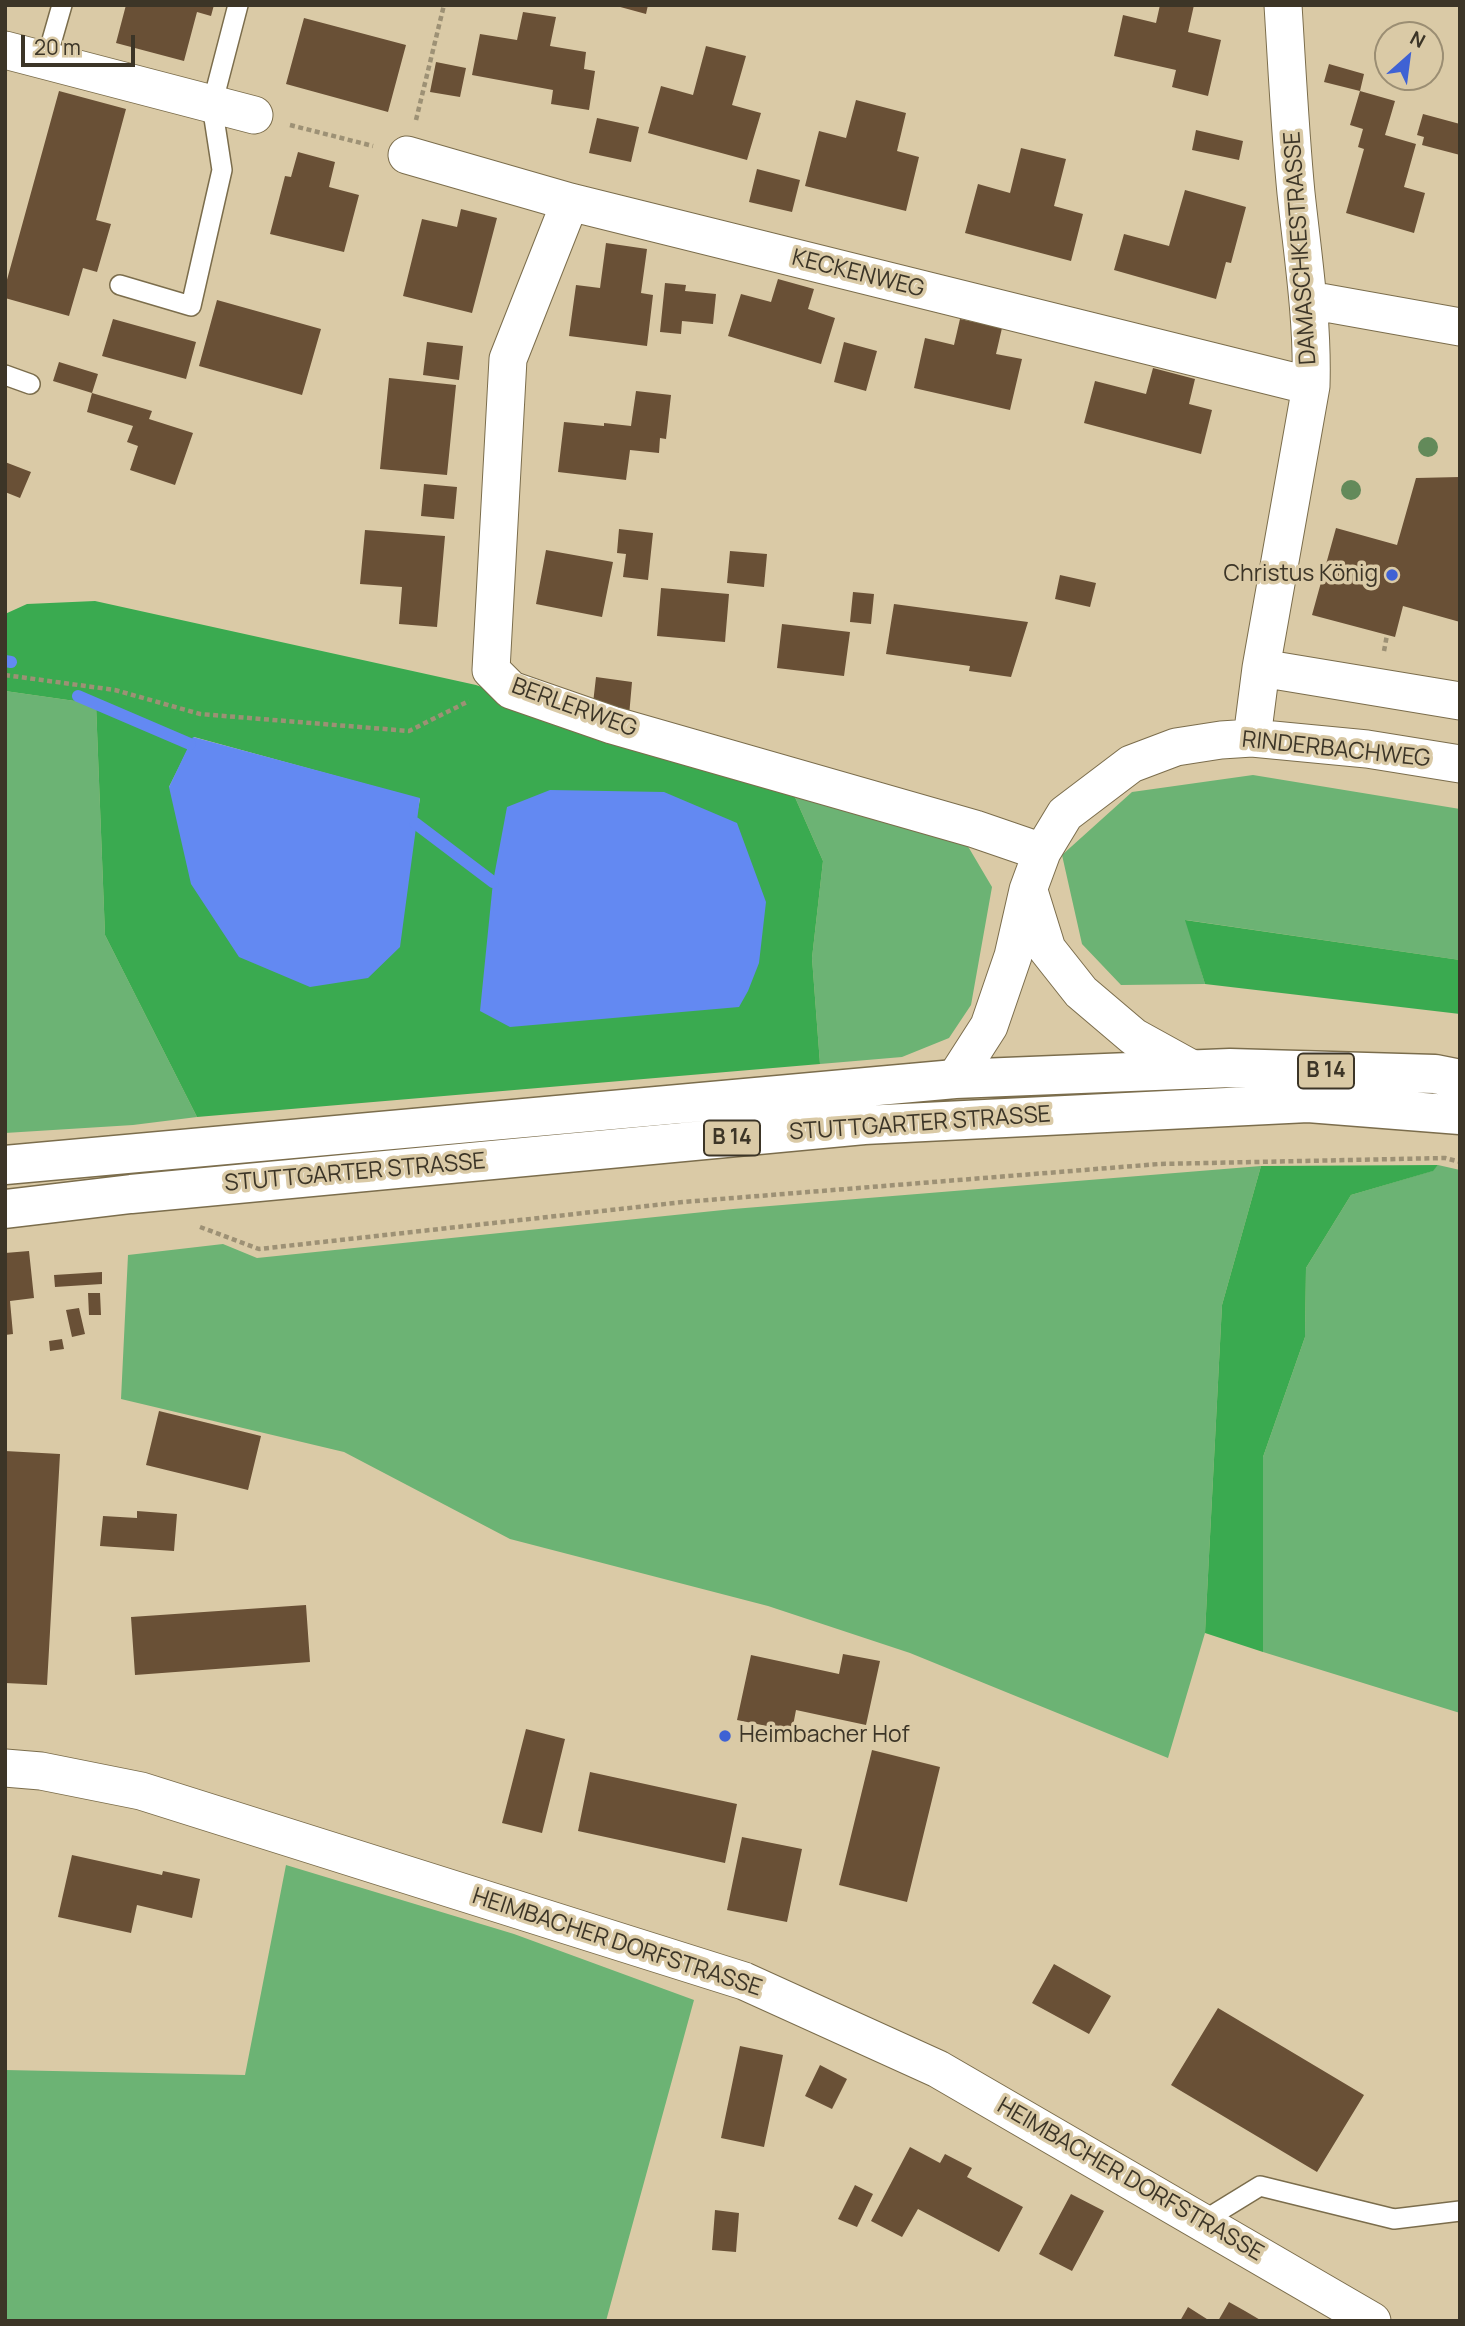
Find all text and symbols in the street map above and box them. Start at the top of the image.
scale bar [24,21,138,65]
north arrow [1374,21,1444,91]
text: N [1406,25,1430,54]
text: 20 m [34,33,81,61]
street label: DAMASCHKESTRASSE [1279,130,1323,366]
street label: KECKENWEG [789,244,927,304]
place label: Christus König [1224,561,1378,589]
marker: Christus König [1384,567,1400,583]
street label: BERLERWEG [508,673,640,743]
street label: RINDERBACHWEG [1240,726,1432,774]
road number: B 14 [1298,1054,1354,1088]
street label: STUTTGARTER STRASSE [788,1101,1052,1147]
road number: B 14 [704,1120,760,1156]
street label: STUTTGARTER STRASSE [223,1148,487,1198]
place label: Heimbacher Hof [739,1722,910,1750]
marker: Heimbacher Hof [717,1728,733,1744]
street label: HEIMBACHER DORFSTRASSE [469,1883,765,2003]
street label: HEIMBACHER DORFSTRASSE [992,2092,1268,2268]

